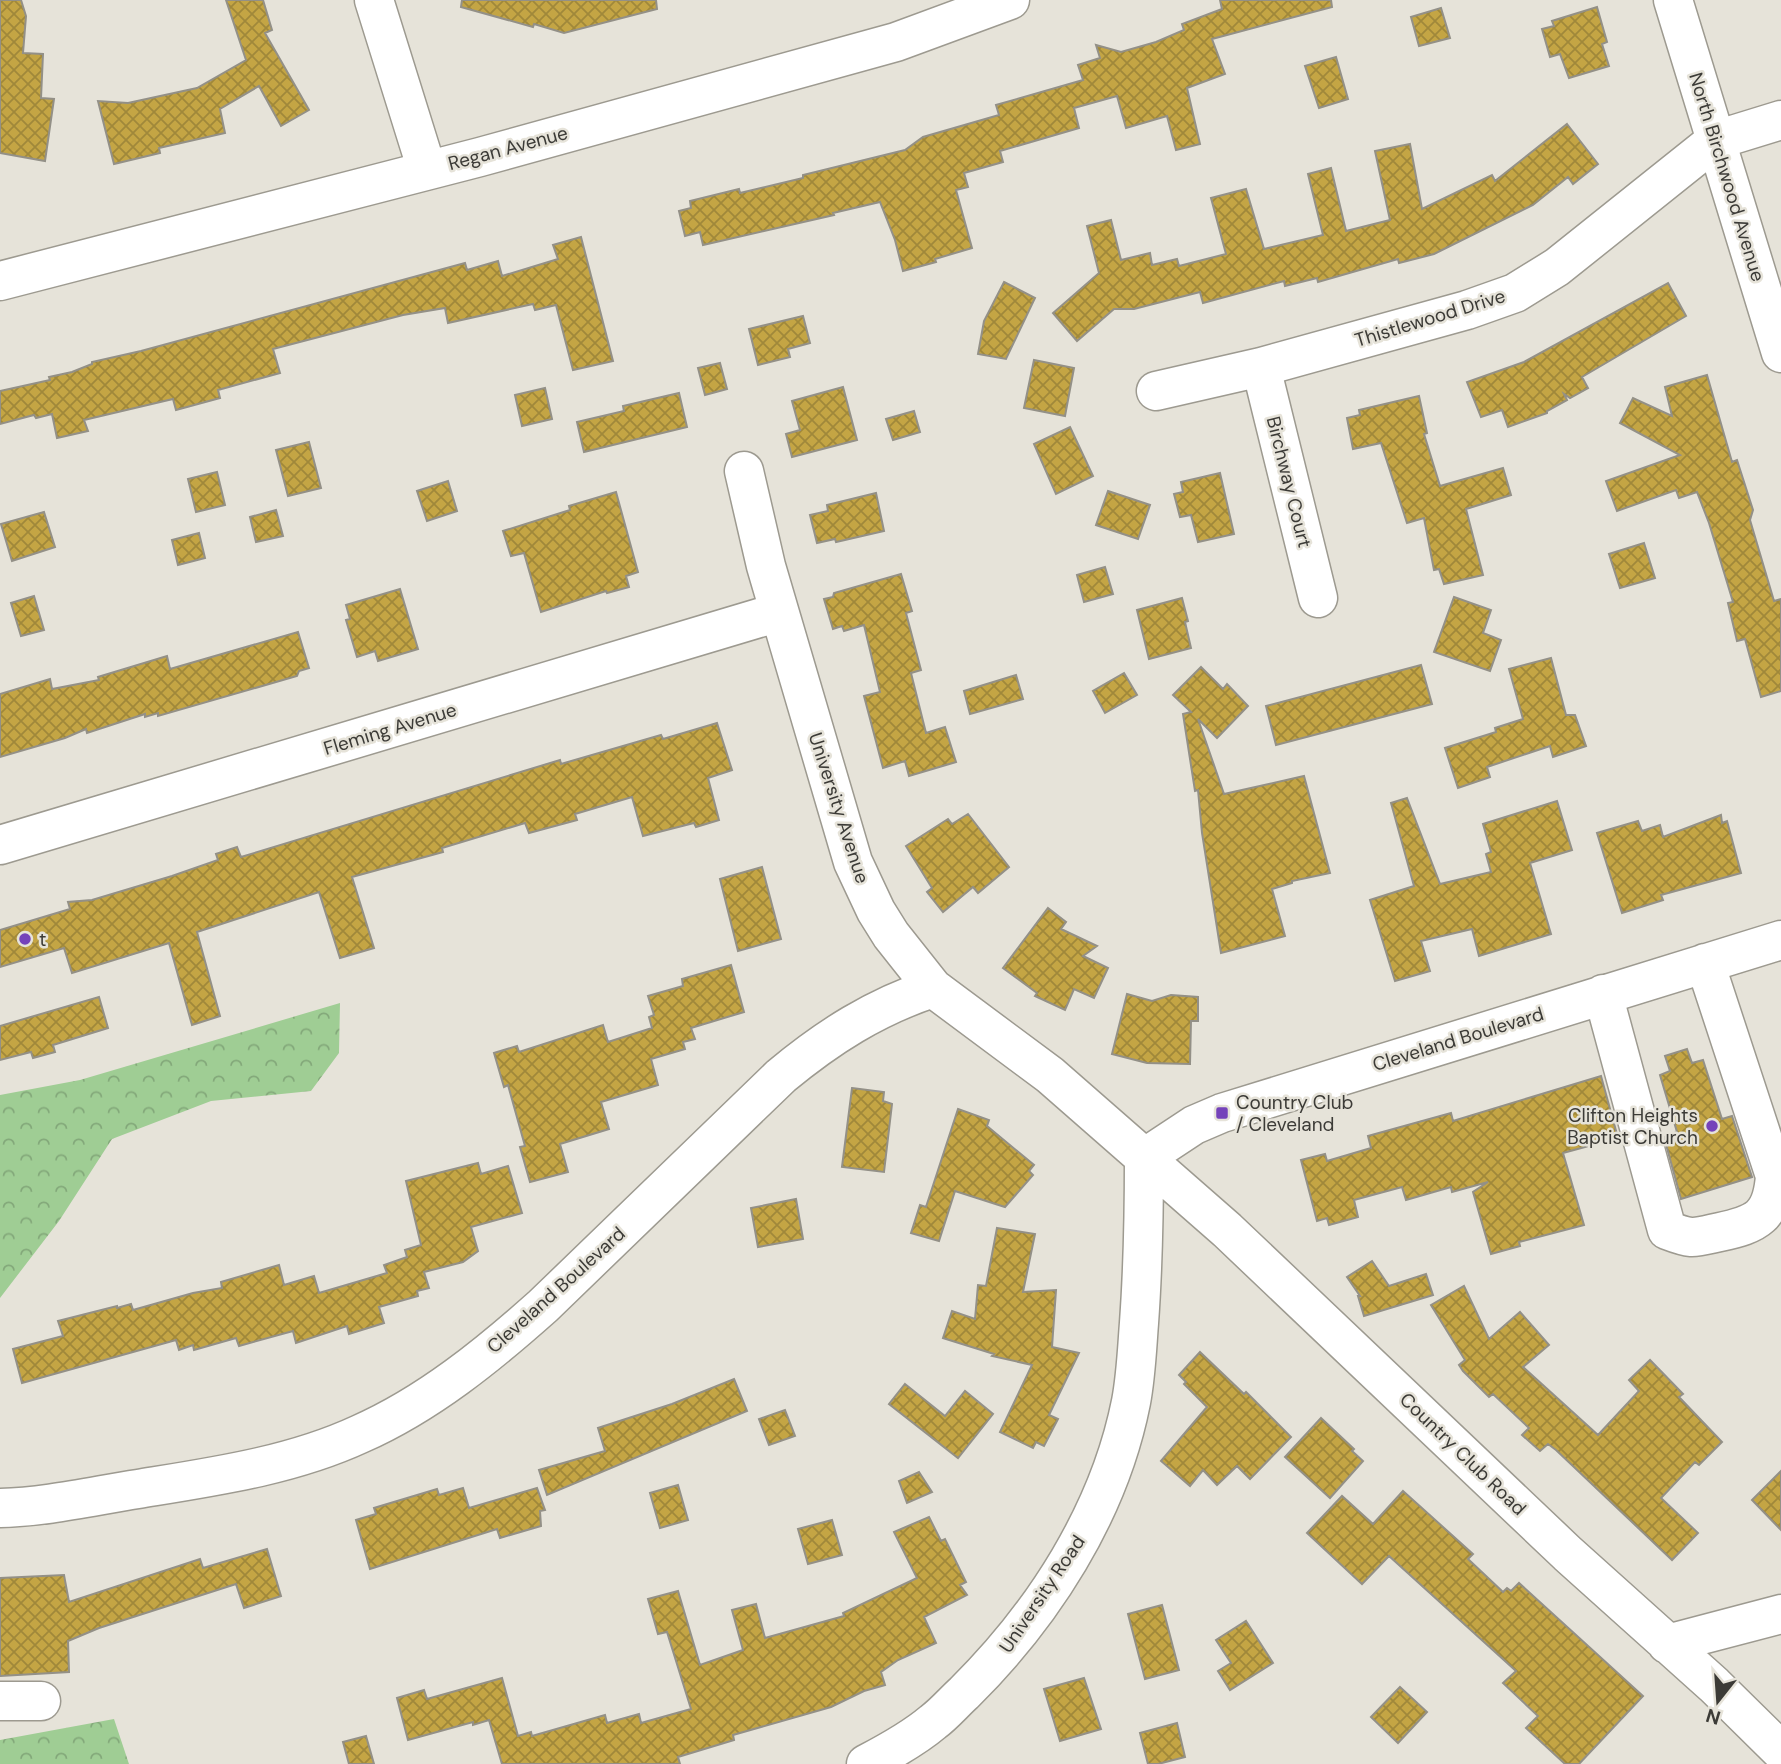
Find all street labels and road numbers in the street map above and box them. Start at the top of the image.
street label: North Birchwood Avenue [1683,69,1771,285]
street label: Regan Avenue [445,120,571,176]
street label: Thistlewood Drive [1352,283,1508,353]
street label: Birchway Court [1261,414,1317,550]
street label: Fleming Avenue [320,697,460,761]
street label: University Avenue [803,729,875,887]
street label: Cleveland Boulevard [1369,1001,1547,1077]
street label: Cleveland Boulevard [482,1221,630,1359]
street label: Country Club Road [1394,1387,1532,1521]
street label: University Road [993,1530,1091,1658]

